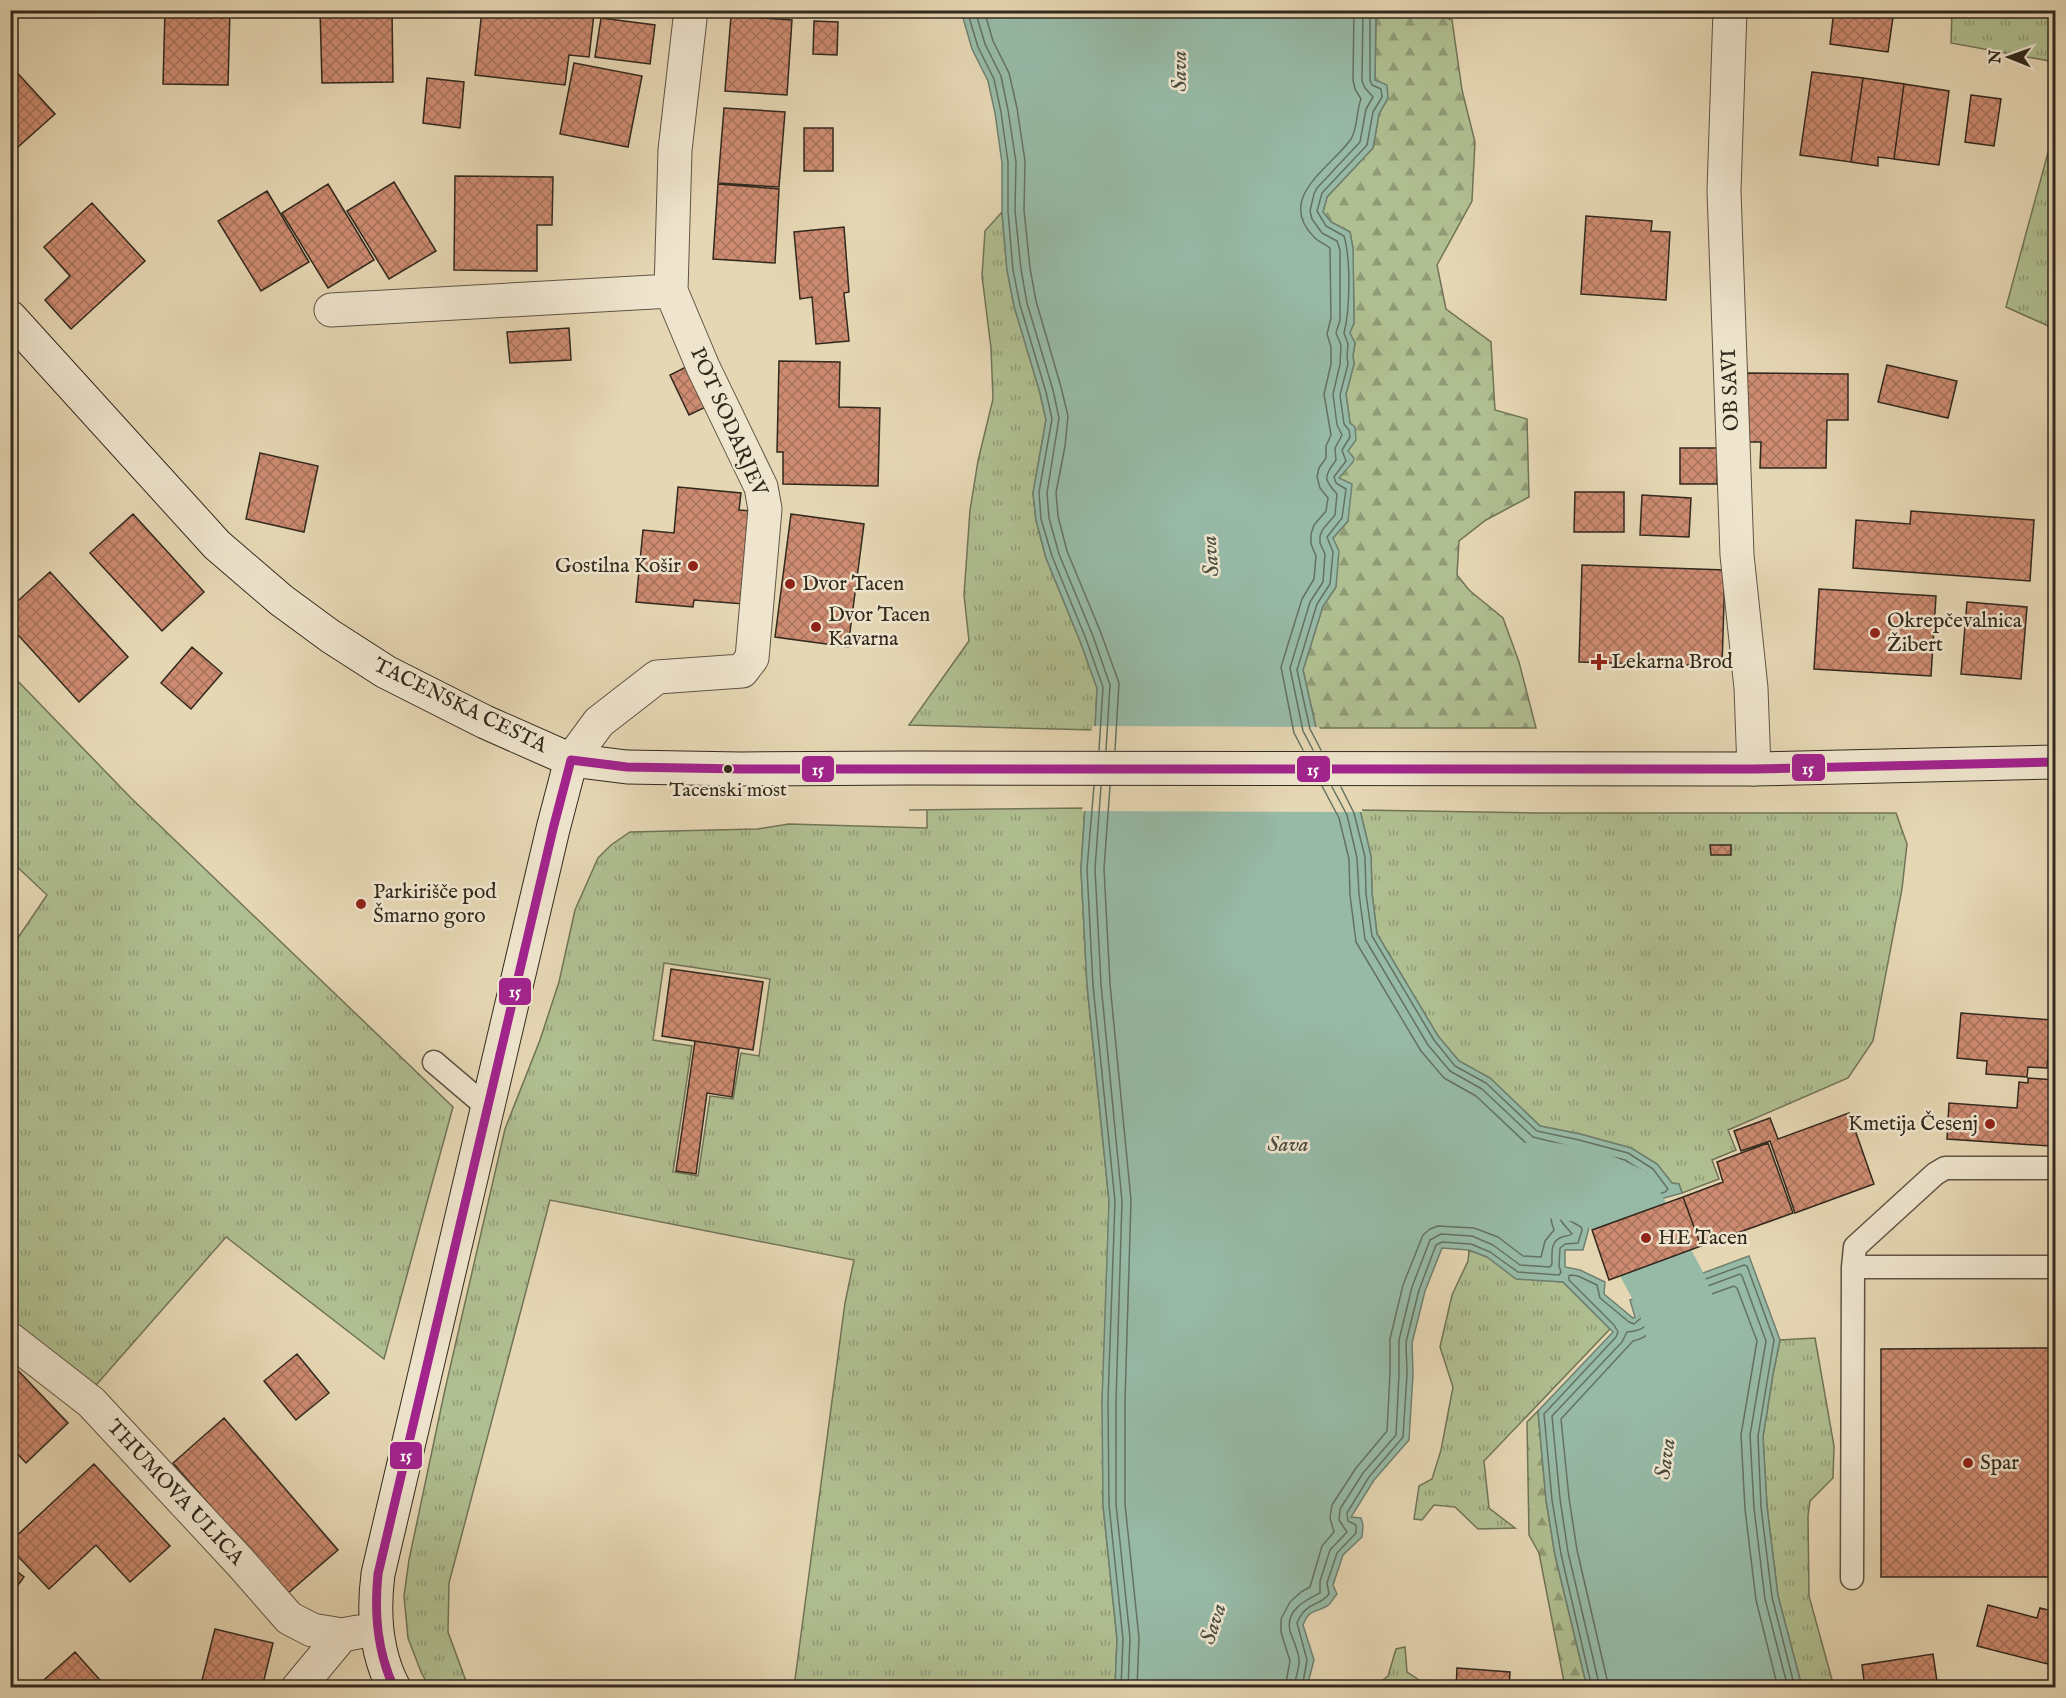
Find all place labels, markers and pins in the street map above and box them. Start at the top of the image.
place label: Gostilna Košir [555,553,681,580]
marker: Gostilna Košir [686,559,700,573]
place label: Dvor Tacen [802,571,904,598]
marker: Dvor Tacen [783,577,797,591]
place label: Dvor Tacen Kavarna [828,602,930,653]
place label: Okrepčevalnica Žibert [1887,608,2023,659]
marker: Dvor Tacen Kavarna [809,620,823,634]
marker: Okrepčevalnica Žibert [1868,626,1882,640]
place label: Lekarna Brod [1611,649,1734,676]
marker: Lekarna Brod [1592,655,1606,669]
marker: Tacenski most [722,763,734,775]
place label: Tacenski most [669,778,787,803]
place label: Parkirišče pod Šmarno goro [373,879,497,930]
marker: Parkirišče pod Šmarno goro [354,897,368,911]
place label: Kmetija Česenj [1848,1110,1978,1138]
marker: Kmetija Česenj [1983,1117,1997,1131]
place label: HE Tacen [1658,1225,1748,1252]
marker: HE Tacen [1639,1231,1653,1245]
place label: Spar [1980,1450,2019,1477]
marker: Spar [1961,1456,1975,1470]

